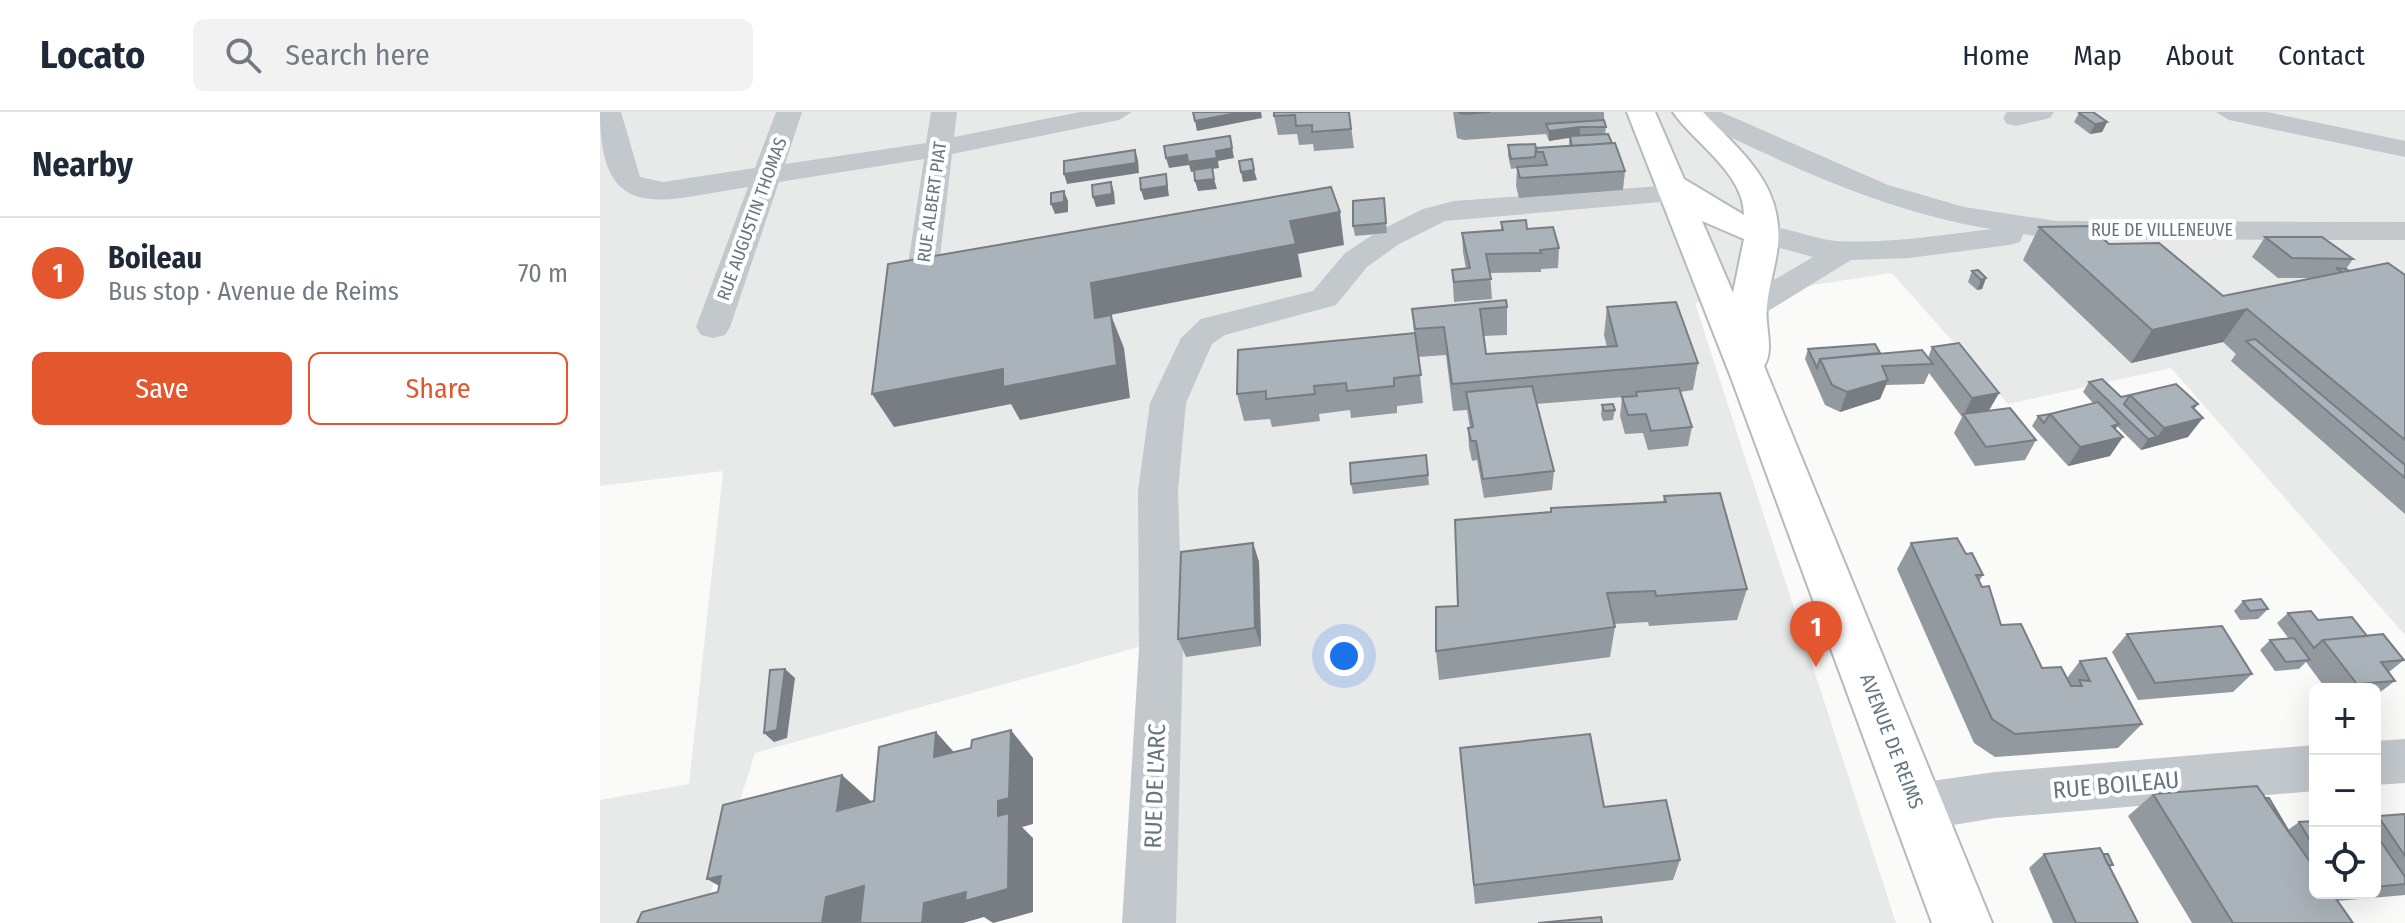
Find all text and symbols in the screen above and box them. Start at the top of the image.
search box [193,19,753,91]
text: Locato [40,32,145,78]
icon: search [221,33,265,77]
text: Search here [285,37,430,73]
text: Home [1962,39,2029,72]
text: Map [2073,39,2122,72]
text: About [2166,39,2234,72]
text: Contact [2278,39,2365,72]
street label: RUE AUGUSTIN THOMAS [712,134,792,304]
street label: RUE ALBERT PIAT [913,140,951,264]
text: Nearby [32,144,133,185]
street label: RUE DE VILLENEUVE [2091,219,2233,241]
text: Boileau [108,240,202,276]
text: 1 [53,258,64,289]
text: 70 m [518,258,568,289]
text: Bus stop · Avenue de Reims [108,276,399,307]
button: Save [32,352,292,425]
button: Share [308,352,568,425]
pin: 1 [1790,601,1842,667]
your location [1324,636,1364,676]
street label: AVENUE DE REIMS [1855,670,1929,812]
map controls [2309,683,2381,899]
button: + [2309,683,2381,755]
street label: RUE DE L'ARC [1139,723,1171,849]
button: − [2309,755,2381,827]
street label: RUE BOILEAU [2052,766,2180,804]
button: locate [2309,827,2381,899]

